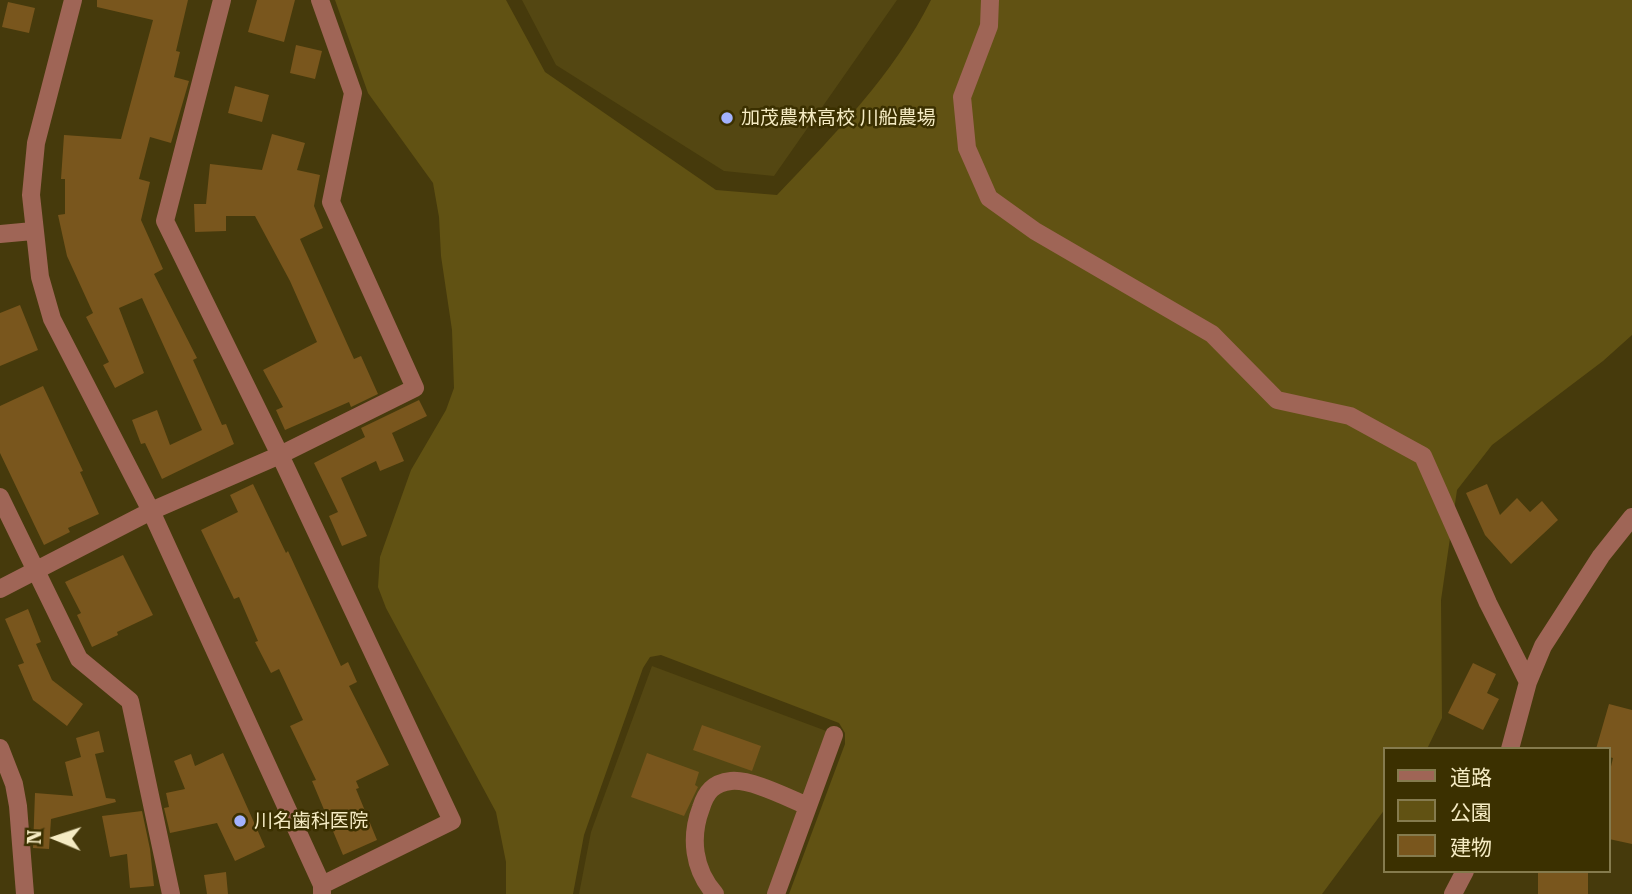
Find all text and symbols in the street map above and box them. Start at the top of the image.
place label: 加茂農林高校 川船農場 [741,107,936,129]
marker: 加茂農林高校 川船農場 [719,110,735,126]
legend [1384,747,1611,873]
text: 道路 [1450,766,1492,790]
text: 公園 [1450,801,1492,825]
north arrow [21,803,91,873]
place label: 川名歯科医院 [254,810,368,832]
marker: 川名歯科医院 [232,813,248,829]
text: N [23,830,46,845]
text: 建物 [1450,836,1492,860]

